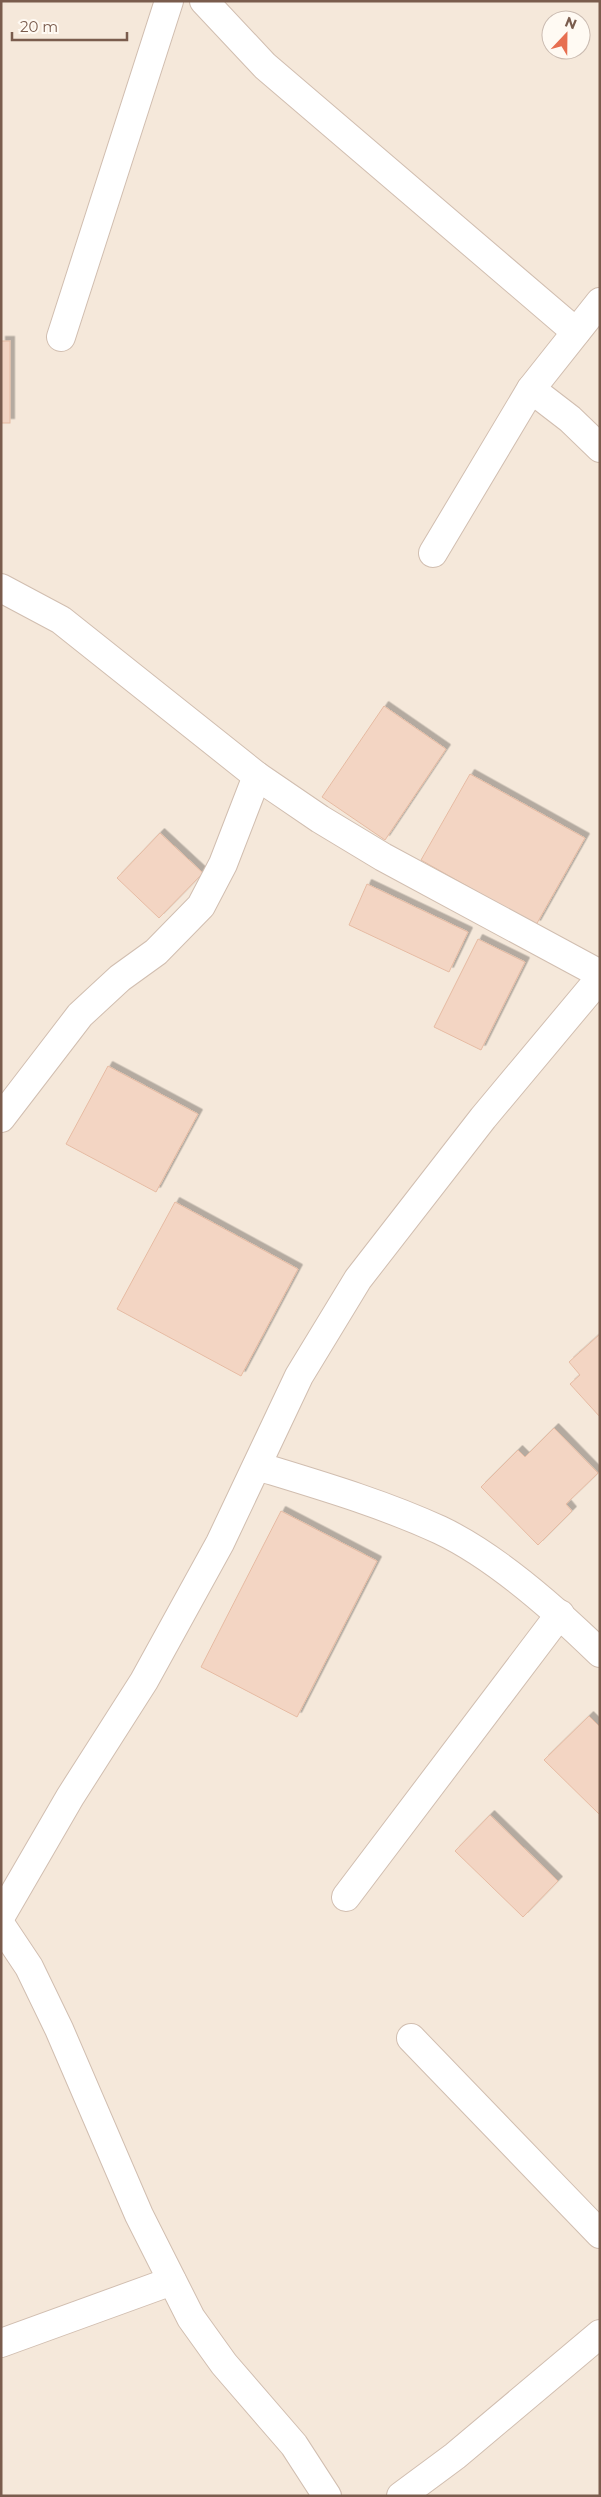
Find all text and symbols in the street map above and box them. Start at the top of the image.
scale bar [12,10,128,42]
north arrow [541,10,591,60]
text: N [562,12,579,33]
text: 20 m [20,17,58,36]

